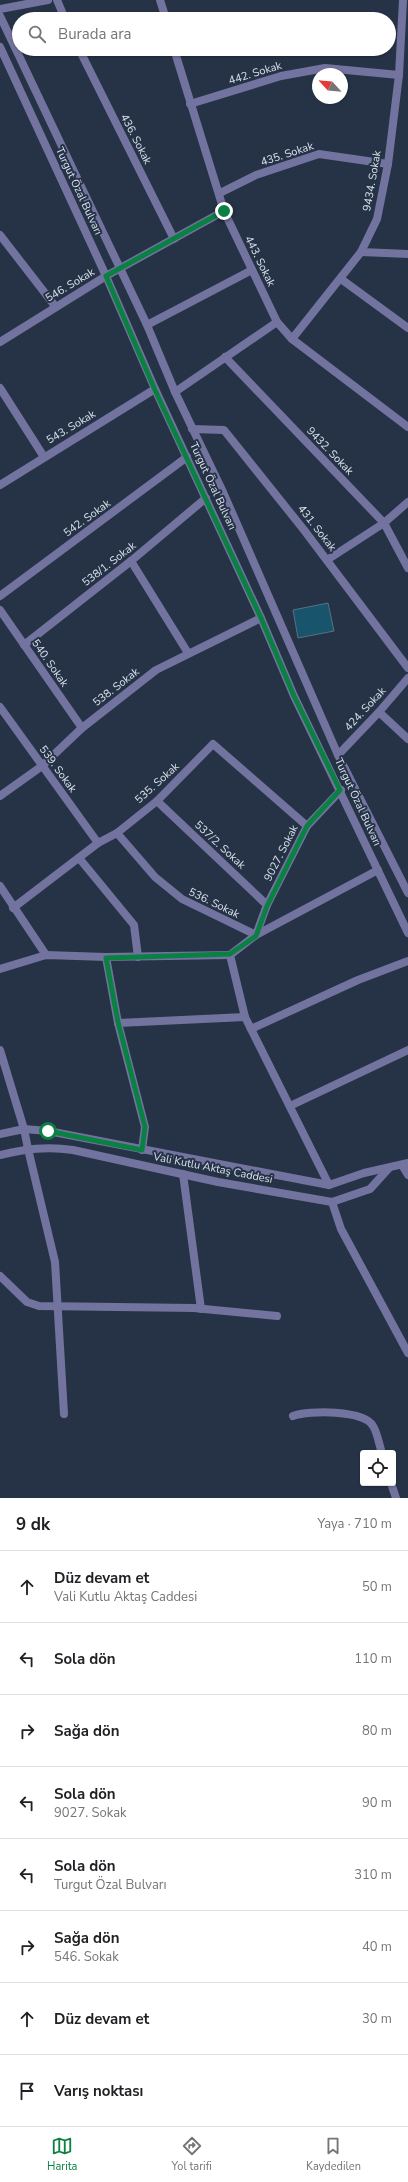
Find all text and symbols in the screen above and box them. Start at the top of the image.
search box [12,12,396,56]
icon: search [26,23,48,45]
text: Burada ara [58,24,132,44]
street label: 442. Sokak [227,58,284,88]
north arrow [312,68,348,104]
street label: 436. Sokak [117,111,155,167]
street label: 435. Sokak [259,138,316,170]
street label: Turgut Özal Bulvarı [52,145,106,237]
street label: 9434. Sokak [359,149,385,213]
route end [215,202,233,220]
street label: 443. Sokak [241,233,279,289]
street label: 546. Sokak [43,264,98,306]
street label: 543. Sokak [44,406,99,448]
street label: 9432. Sokak [303,424,357,479]
street label: Turgut Özal Bulvarı [186,440,240,532]
street label: 542. Sokak [60,496,114,540]
street label: 431. Sokak [294,502,340,555]
street label: 538/1. Sokak [79,538,139,590]
street label: 540. Sokak [28,636,72,690]
street label: 538. Sokak [90,664,143,710]
street label: 424. Sokak [341,683,390,734]
street label: 539. Sokak [36,742,80,796]
street label: Turgut Özal Bulvarı [331,756,385,848]
street label: 535. Sokak [132,759,183,807]
street label: 537/2. Sokak [191,818,249,873]
street label: 9027. Sokak [260,822,302,884]
street label: 536. Sokak [186,884,242,922]
route start [39,1122,57,1140]
street label: Vali Kutlu Aktaş Caddesi [151,1149,274,1187]
map controls [360,1450,396,1486]
button: locate [360,1450,396,1486]
text: 9 dk [16,1513,50,1536]
text: Yaya · 710 m [317,1515,392,1533]
text: Düz devam et [54,1568,149,1588]
icon: ahead [16,1576,38,1598]
text: 50 m [362,1578,392,1596]
text: Vali Kutlu Aktaş Caddesi [54,1588,197,1606]
icon: left [16,1648,38,1670]
text: Sola dön [54,1649,116,1669]
text: 110 m [354,1650,392,1668]
icon: right [16,1720,38,1742]
text: Sağa dön [54,1721,119,1741]
text: 80 m [362,1722,392,1740]
text: Sola dön [54,1784,116,1804]
icon: left [16,1792,38,1814]
text: 90 m [362,1794,392,1812]
text: 9027. Sokak [54,1804,127,1822]
text: Sola dön [54,1856,116,1876]
icon: left [16,1864,38,1886]
text: 310 m [354,1866,392,1884]
text: Turgut Özal Bulvarı [54,1876,166,1894]
text: Sağa dön [54,1928,119,1948]
icon: right [16,1936,38,1958]
text: 40 m [362,1938,392,1956]
text: 546. Sokak [54,1948,119,1966]
icon: ahead [16,2008,38,2030]
text: Düz devam et [54,2009,149,2029]
text: 30 m [362,2010,392,2028]
icon: arrive [16,2080,38,2102]
text: Varış noktası [54,2081,143,2101]
tab: Harita [47,2135,77,2174]
tab: Yol tarifi [172,2135,212,2174]
tab: Kaydedilen [306,2135,361,2174]

